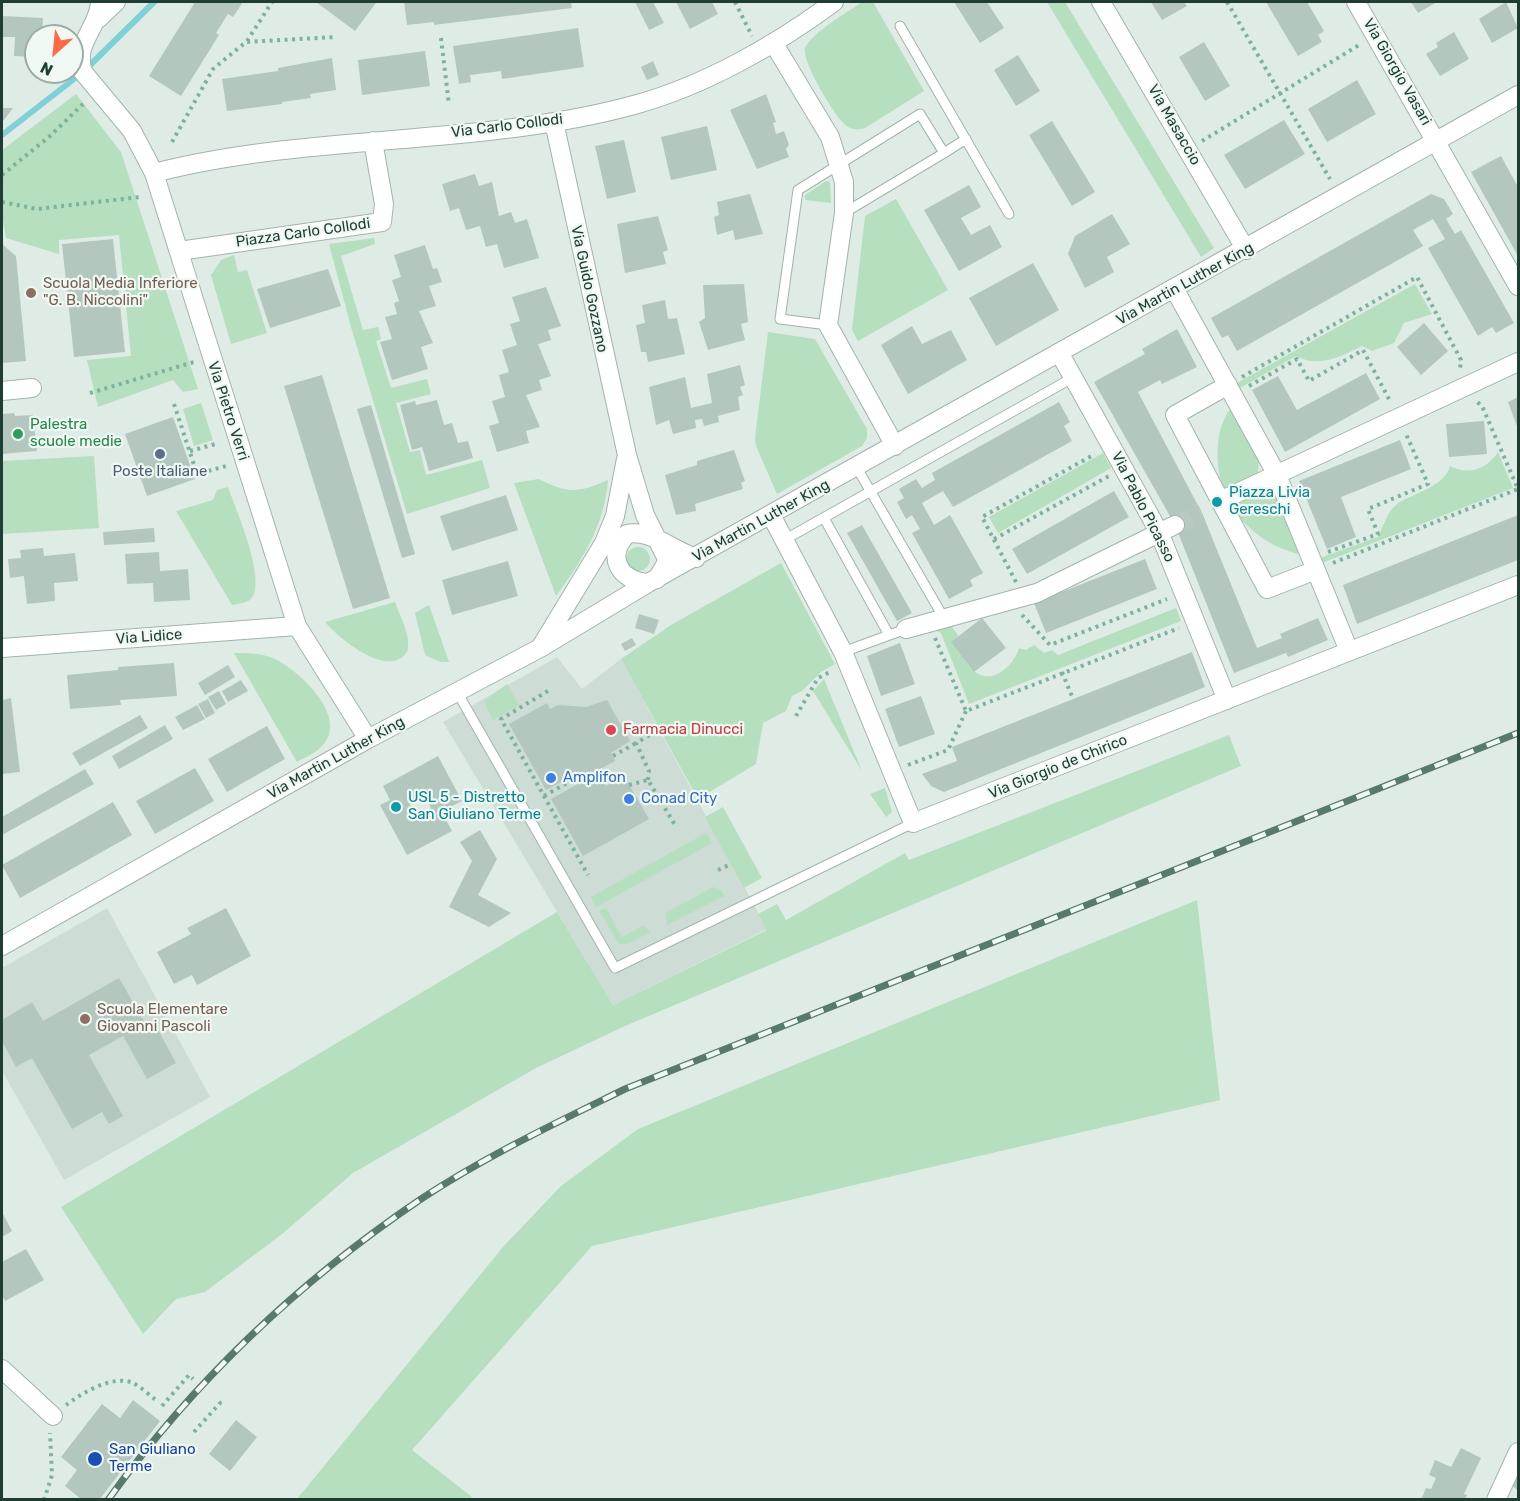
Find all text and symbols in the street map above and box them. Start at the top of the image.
street label: Via Giorgio Vasari [1359,15,1435,129]
north arrow [24,24,84,84]
text: N [37,58,56,80]
street label: Via Masaccio [1144,81,1204,169]
street label: Via Carlo Collodi [450,110,564,142]
street label: Piazza Carlo Collodi [235,215,371,251]
street label: Via Guido Gozzano [567,224,611,354]
street label: Via Martin Luther King [1113,239,1257,329]
place label: Scuola Media Inferiore "G. B. Niccolini" [43,275,198,310]
marker: Scuola Media Inferiore "G. B. Niccolini" [24,286,38,300]
street label: Via Pietro Verri [204,359,252,463]
place label: Palestra scuole medie [30,416,122,451]
marker: Palestra scuole medie [11,427,25,441]
marker: Poste Italiane [153,447,167,461]
street label: Via Pablo Picasso [1107,449,1179,565]
place label: Poste Italiane [112,463,208,481]
street label: Via Martin Luther King [689,476,833,566]
place label: Piazza Livia Gereschi [1229,484,1310,519]
marker: Piazza Livia Gereschi [1210,495,1224,509]
street label: Via Lidice [115,626,183,648]
street label: Via Martin Luther King [264,713,408,803]
place label: Farmacia Dinucci [623,721,743,739]
marker: Farmacia Dinucci [604,723,618,737]
street label: Via Giorgio de Chirico [986,731,1130,803]
place label: Amplifon [563,769,626,787]
marker: Amplifon [544,771,558,785]
place label: USL 5 - Distretto San Giuliano Terme [408,789,541,824]
place label: Conad City [641,790,717,808]
marker: Conad City [622,792,636,806]
marker: USL 5 - Distretto San Giuliano Terme [389,800,403,814]
place label: Scuola Elementare Giovanni Pascoli [97,1001,228,1036]
marker: Scuola Elementare Giovanni Pascoli [78,1012,92,1026]
place label: San Giuliano Terme [109,1441,196,1476]
marker: San Giuliano Terme [86,1450,104,1468]

